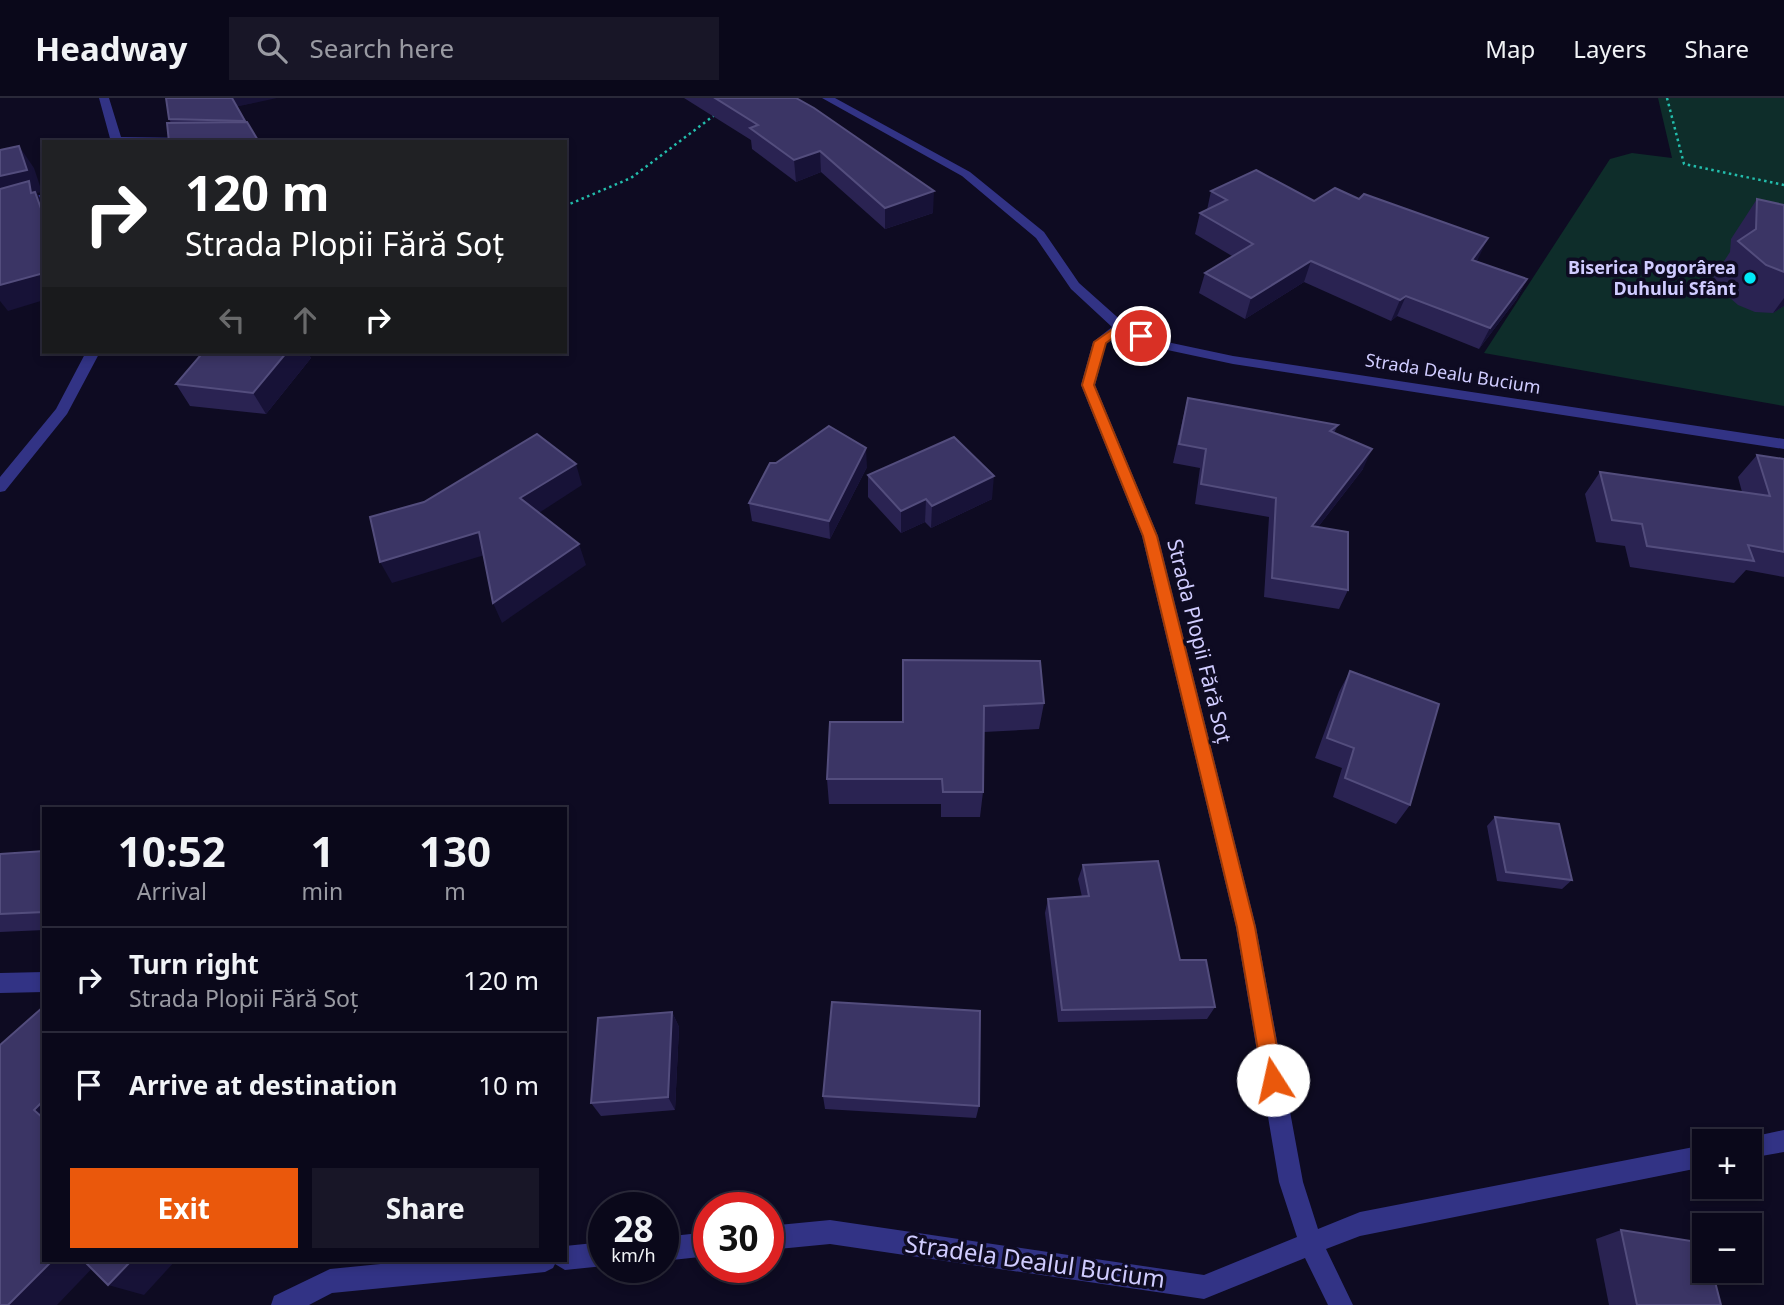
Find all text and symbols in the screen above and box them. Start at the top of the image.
search box [229,17,719,80]
text: Headway [35,26,187,71]
icon: search [253,29,291,67]
text: Search here [309,30,454,66]
text: Map [1485,32,1535,65]
text: Layers [1573,32,1647,65]
text: Share [1685,32,1749,65]
text: 120 m [185,159,330,225]
icon: right [70,168,161,259]
text: Strada Plopii Fără Soț [185,222,504,265]
place label: Biserica Pogorârea Duhului Sfânt [1568,255,1736,300]
marker: Biserica Pogorârea Duhului Sfânt [1742,270,1758,286]
icon: left [213,301,251,339]
icon: ahead [286,301,324,339]
icon: right [359,301,397,339]
pin [1111,306,1171,366]
icon: arrive [1122,317,1160,355]
street label: Strada Dealu Bucium [1364,347,1543,399]
street label: Strada Plopii Fără Soț [1161,536,1239,746]
text: 10:52 [118,822,226,879]
text: 1 [310,822,334,879]
text: 130 [419,822,491,879]
text: Arrival [137,875,207,907]
text: min [302,875,343,907]
text: m [444,875,466,907]
text: Turn right [129,946,259,982]
icon: right [70,961,108,999]
text: 120 m [463,962,539,998]
text: Strada Plopii Fără Soț [129,982,358,1014]
position arrow [1236,1043,1310,1117]
icon: arrive [70,1066,108,1104]
text: Arrive at destination [129,1067,398,1103]
text: 10 m [478,1067,539,1103]
map controls [1692,1129,1762,1283]
button: + [1692,1129,1762,1199]
button: Exit [70,1168,298,1248]
button: Share [312,1168,539,1248]
speed limit sign: 30 [693,1192,784,1283]
text: 28 [613,1205,654,1252]
button: − [1692,1213,1762,1283]
street label: Stradela Dealul Bucium [903,1226,1167,1295]
text: km/h [611,1243,656,1267]

